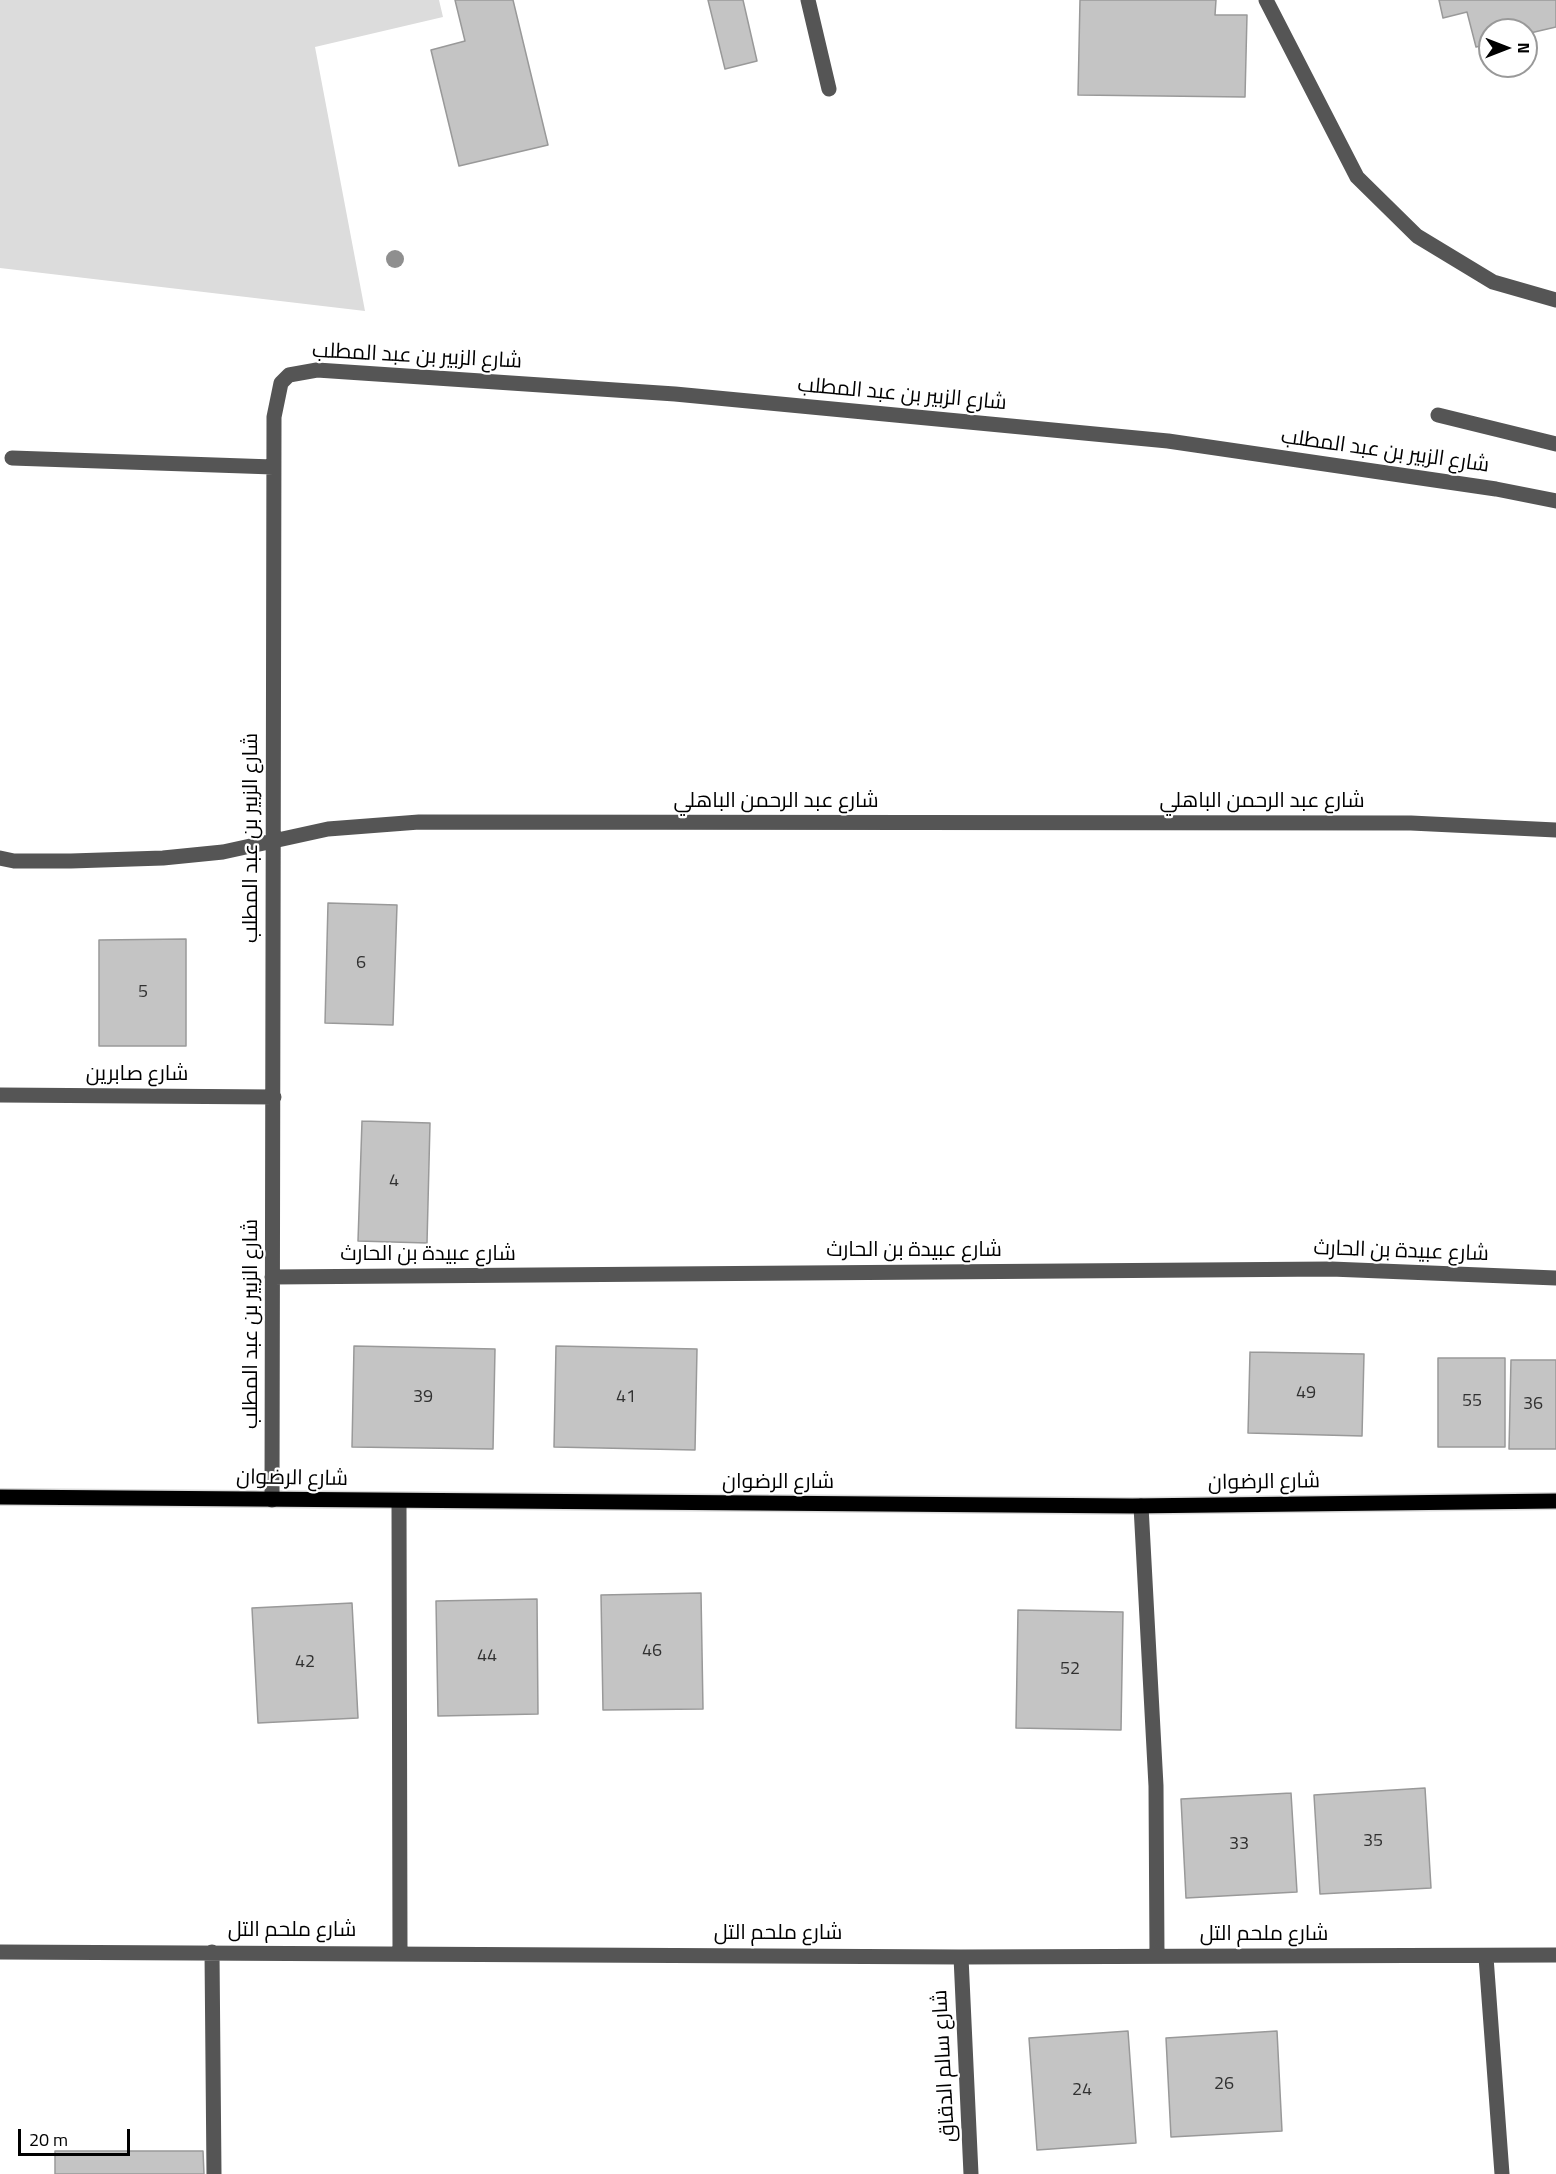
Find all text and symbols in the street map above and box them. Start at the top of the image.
north arrow [1478,18,1538,78]
text: N [1512,42,1536,54]
street label: شارع الزبير بن عبد المطلب [311,339,523,375]
street label: شارع الزبير بن عبد المطلب [796,373,1008,417]
street label: شارع الزبير بن عبد المطلب [1279,425,1491,479]
street label: شارع الزبير بن عبد المطلب [239,733,265,943]
street label: شارع عبد الرحمن الباهلي [673,789,879,815]
street label: شارع عبد الرحمن الباهلي [1159,789,1365,815]
house number: 6 [356,953,366,975]
house number: 5 [138,982,148,1004]
street label: شارع صابرين [86,1062,188,1088]
house number: 4 [389,1171,399,1193]
street label: شارع الزبير بن عبد المطلب [239,1219,265,1429]
street label: شارع عبيدة بن الحارث [1313,1236,1489,1268]
street label: شارع عبيدة بن الحارث [826,1238,1002,1264]
street label: شارع عبيدة بن الحارث [340,1242,516,1268]
house number: 49 [1296,1383,1316,1405]
house number: 39 [413,1387,433,1409]
house number: 41 [616,1387,636,1409]
house number: 55 [1462,1391,1482,1413]
house number: 36 [1523,1394,1543,1416]
street label: شارع الرضوان [236,1465,348,1493]
street label: شارع الرضوان [1208,1469,1320,1497]
street label: شارع الرضوان [722,1470,834,1496]
house number: 46 [642,1641,662,1663]
house number: 44 [477,1646,497,1668]
house number: 42 [295,1652,315,1674]
house number: 52 [1060,1659,1080,1681]
house number: 35 [1363,1831,1383,1853]
house number: 33 [1229,1834,1249,1856]
street label: شارع ملحم التل [228,1918,356,1944]
street label: شارع ملحم التل [714,1921,842,1947]
street label: شارع ملحم التل [1200,1922,1328,1948]
street label: شارع سالم الدقاق [928,1989,962,2143]
house number: 26 [1214,2074,1234,2096]
house number: 24 [1072,2080,1092,2102]
scale bar [21,2117,134,2155]
text: 20 m [29,2126,68,2153]

